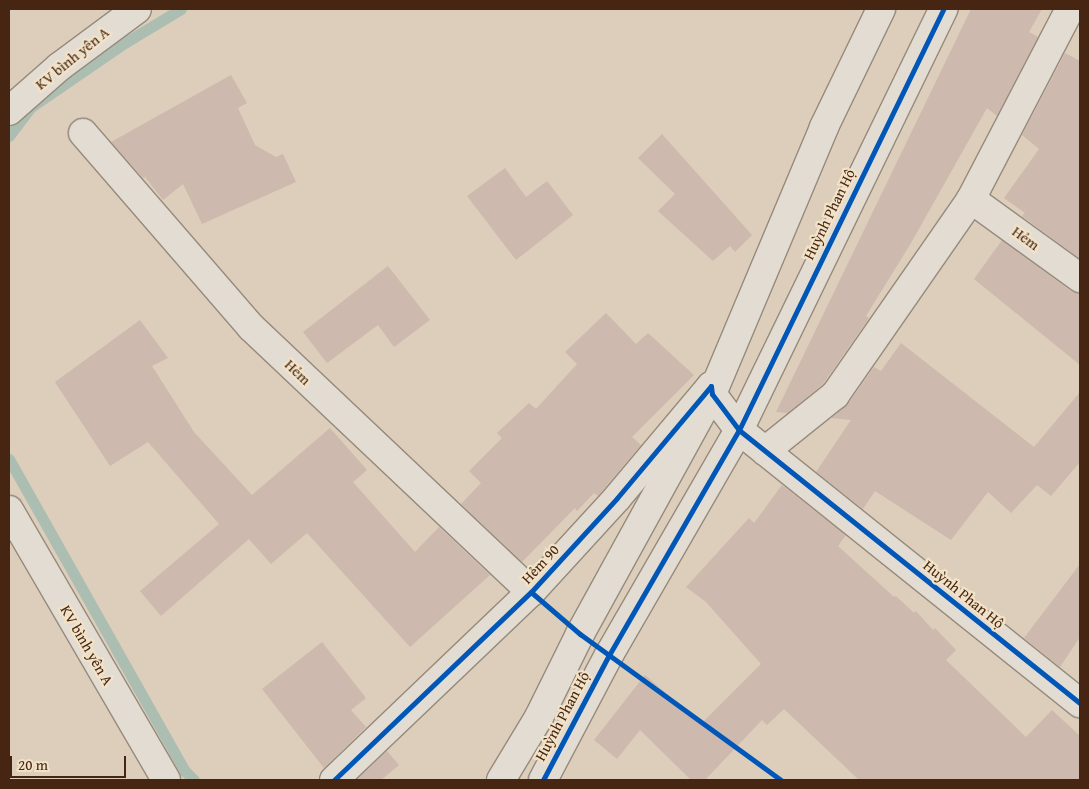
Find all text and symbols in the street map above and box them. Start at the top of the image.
street label: KV bình yên A [32,23,112,93]
street label: Huỳnh Phan Hộ [799,166,859,262]
street label: Hẻm [1009,222,1043,254]
street label: Hẻm [281,355,315,389]
street label: Hẻm 90 [517,541,563,587]
street label: Huỳnh Phan Hộ [920,556,1008,632]
street label: KV bình yên A [57,602,117,688]
street label: Huỳnh Phan Hộ [531,668,593,764]
scale bar [12,746,129,778]
text: 20 m [18,754,48,775]

